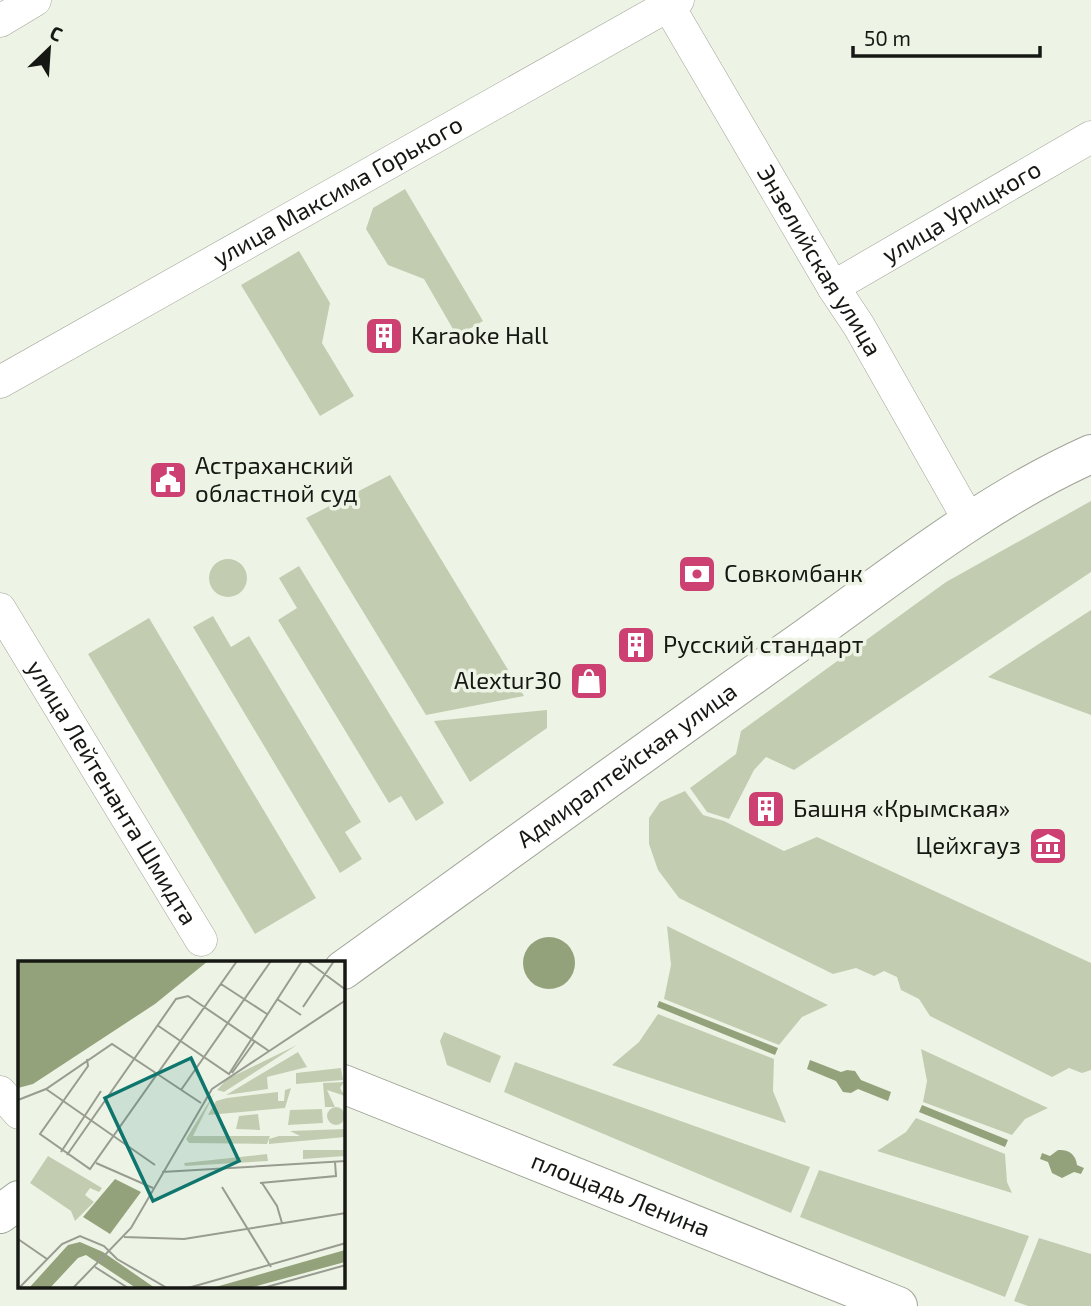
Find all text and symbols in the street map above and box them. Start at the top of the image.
north arrow [14,14,84,84]
scale bar [853,14,1040,58]
text: С [46,20,66,46]
text: 50 m [864,25,911,50]
street label: улица Максима Горького [207,108,467,273]
street label: улица Урицкого [877,153,1046,269]
street label: Энзелийская улица [752,159,889,361]
building icon: Karaoke Hall [363,315,405,357]
place label: Karaoke Hall [411,320,548,349]
place label: Астраханский областной суд [195,450,358,508]
public building icon: Астраханский областной суд [147,459,189,501]
bank icon: Совкомбанк [676,553,718,595]
place label: Совкомбанк [724,558,863,587]
building icon: Русский стандарт [615,624,657,666]
place label: Русский стандарт [663,629,864,659]
street label: улица Лейтенанта Шмидта [21,654,204,930]
shop icon: Alextur30 [568,660,610,702]
place label: Alextur30 [454,665,562,694]
street label: Адмиралтейская улица [510,676,742,853]
building icon: Башня «Крымская» [745,788,787,830]
place label: Башня «Крымская» [793,793,1010,822]
museum icon: Цейхгауз [1027,825,1069,867]
place label: Цейхгауз [916,830,1021,860]
inset map [18,961,345,1288]
street label: площадь Ленина [528,1145,715,1242]

